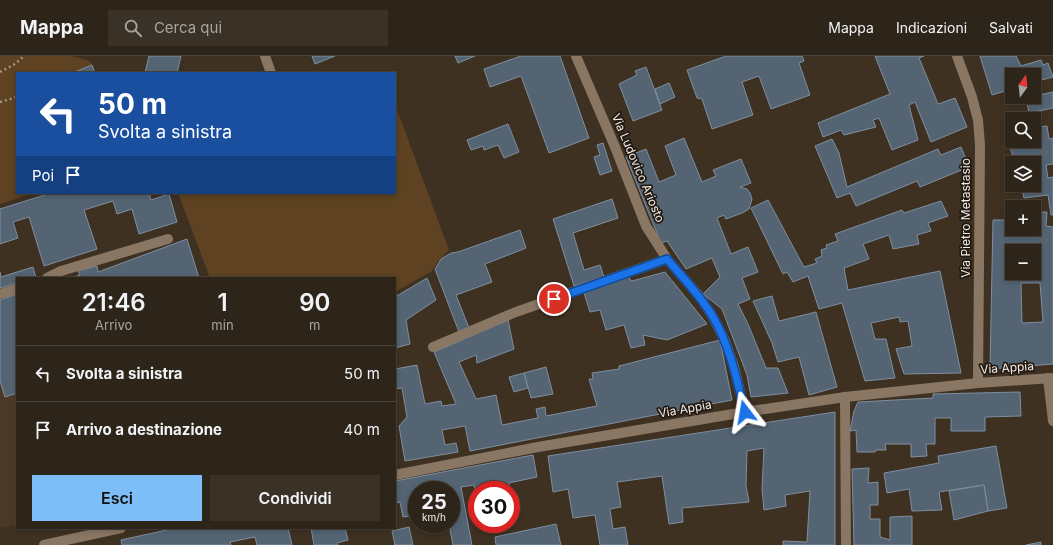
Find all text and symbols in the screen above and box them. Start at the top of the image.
search box [108,10,388,46]
text: Mappa [20,16,84,39]
icon: search [122,17,144,39]
text: Cerca qui [154,18,222,37]
text: Mappa [828,19,874,36]
text: Indicazioni [896,19,967,36]
text: Salvati [989,19,1033,36]
north arrow [1005,68,1041,104]
map controls [1005,68,1041,280]
text: 50 m [98,87,167,121]
icon: left [32,88,84,140]
street label: Via Ludovico Ariosto [609,111,668,225]
button: search [1005,112,1041,148]
text: Svolta a sinistra [98,121,232,142]
button: layers [1005,156,1041,192]
street label: Via Pietro Metastasio [958,158,973,278]
icon: arrive [62,164,84,186]
text: Poi [32,166,54,185]
button: + [1005,200,1041,236]
button: − [1005,244,1041,280]
pin [537,282,571,316]
text: 21:46 [82,288,146,317]
text: 1 [217,288,228,317]
text: 90 [299,288,330,317]
icon: arrive [543,288,565,310]
text: Arrivo [95,317,132,333]
text: min [211,317,234,333]
text: m [309,317,320,333]
street label: Via Appia [980,358,1034,377]
icon: left [32,363,54,385]
text: Svolta a sinistra [66,364,183,383]
text: 50 m [344,364,380,383]
position arrow [724,391,766,433]
street label: Via Appia [657,396,713,421]
icon: arrive [32,419,54,441]
text: Arrivo a destinazione [66,420,222,439]
text: 40 m [343,420,380,439]
button: Esci [32,475,202,521]
button: Condividi [210,475,380,521]
speed limit sign: 30 [468,481,520,533]
text: 25 [421,490,447,514]
text: km/h [422,511,446,523]

